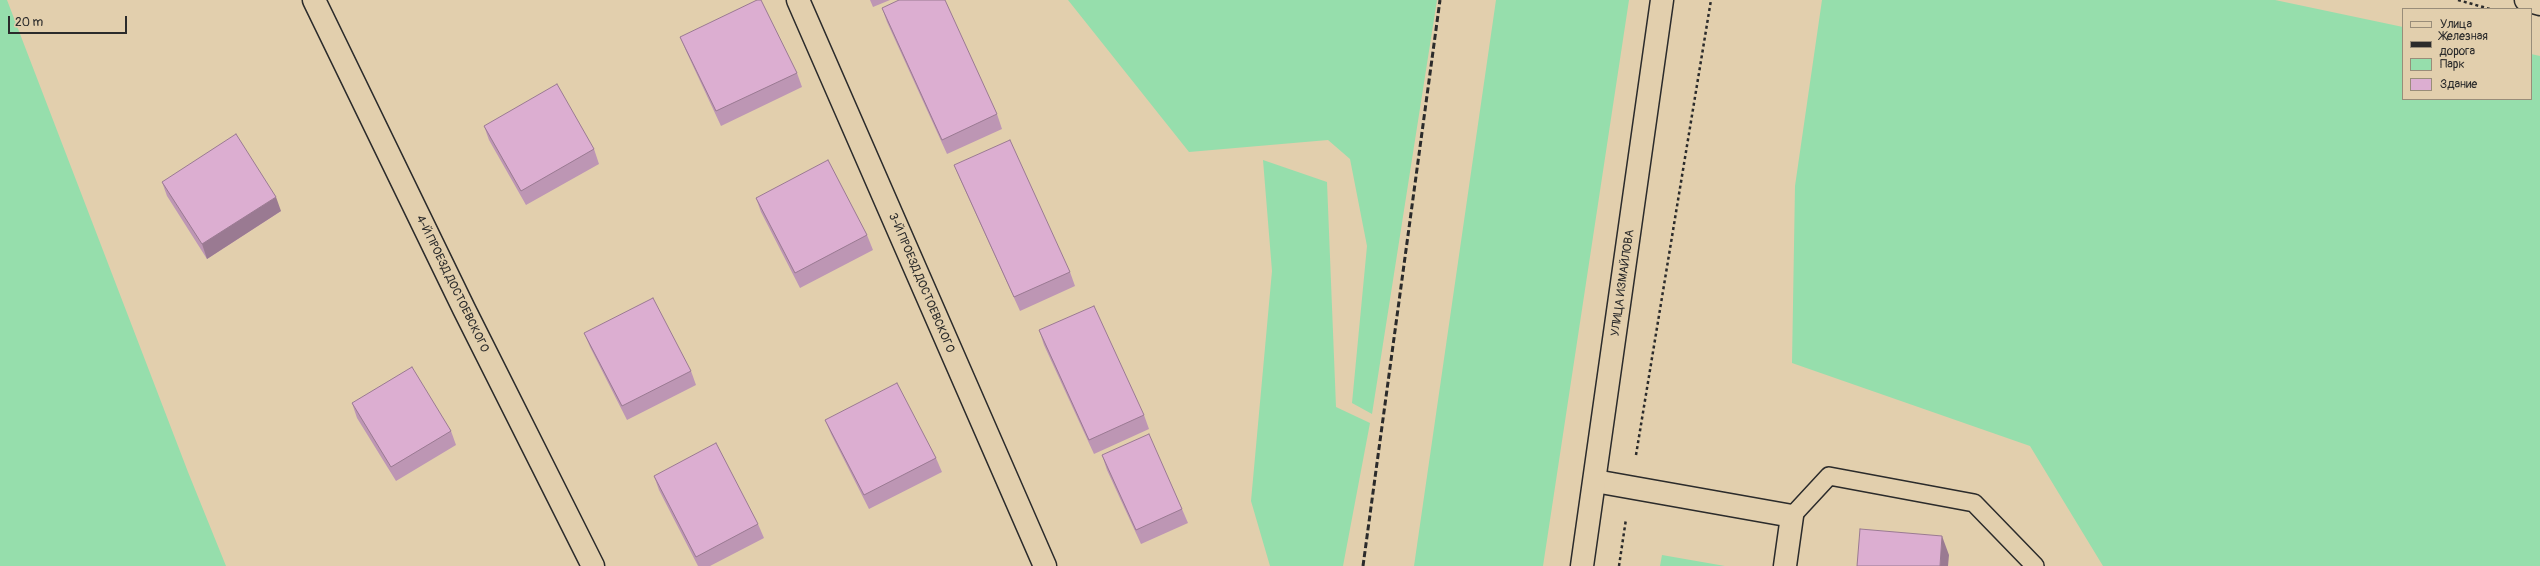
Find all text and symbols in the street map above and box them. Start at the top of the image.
scale bar [10,8,129,34]
legend [2402,8,2532,100]
text: 20 m [15,15,43,30]
text: Улица [2440,17,2472,32]
text: Железная дорога [2440,29,2488,59]
text: Парк [2440,57,2465,72]
text: Здание [2440,77,2477,92]
street label: 3-Й ПРОЕЗД ДОСТОЕВСКОГО [885,211,957,355]
street label: 4-Й ПРОЕЗД ДОСТОЕВСКОГО [412,213,492,355]
street label: УЛИЦА ИЗМАЙЛОВА [1608,229,1638,337]

